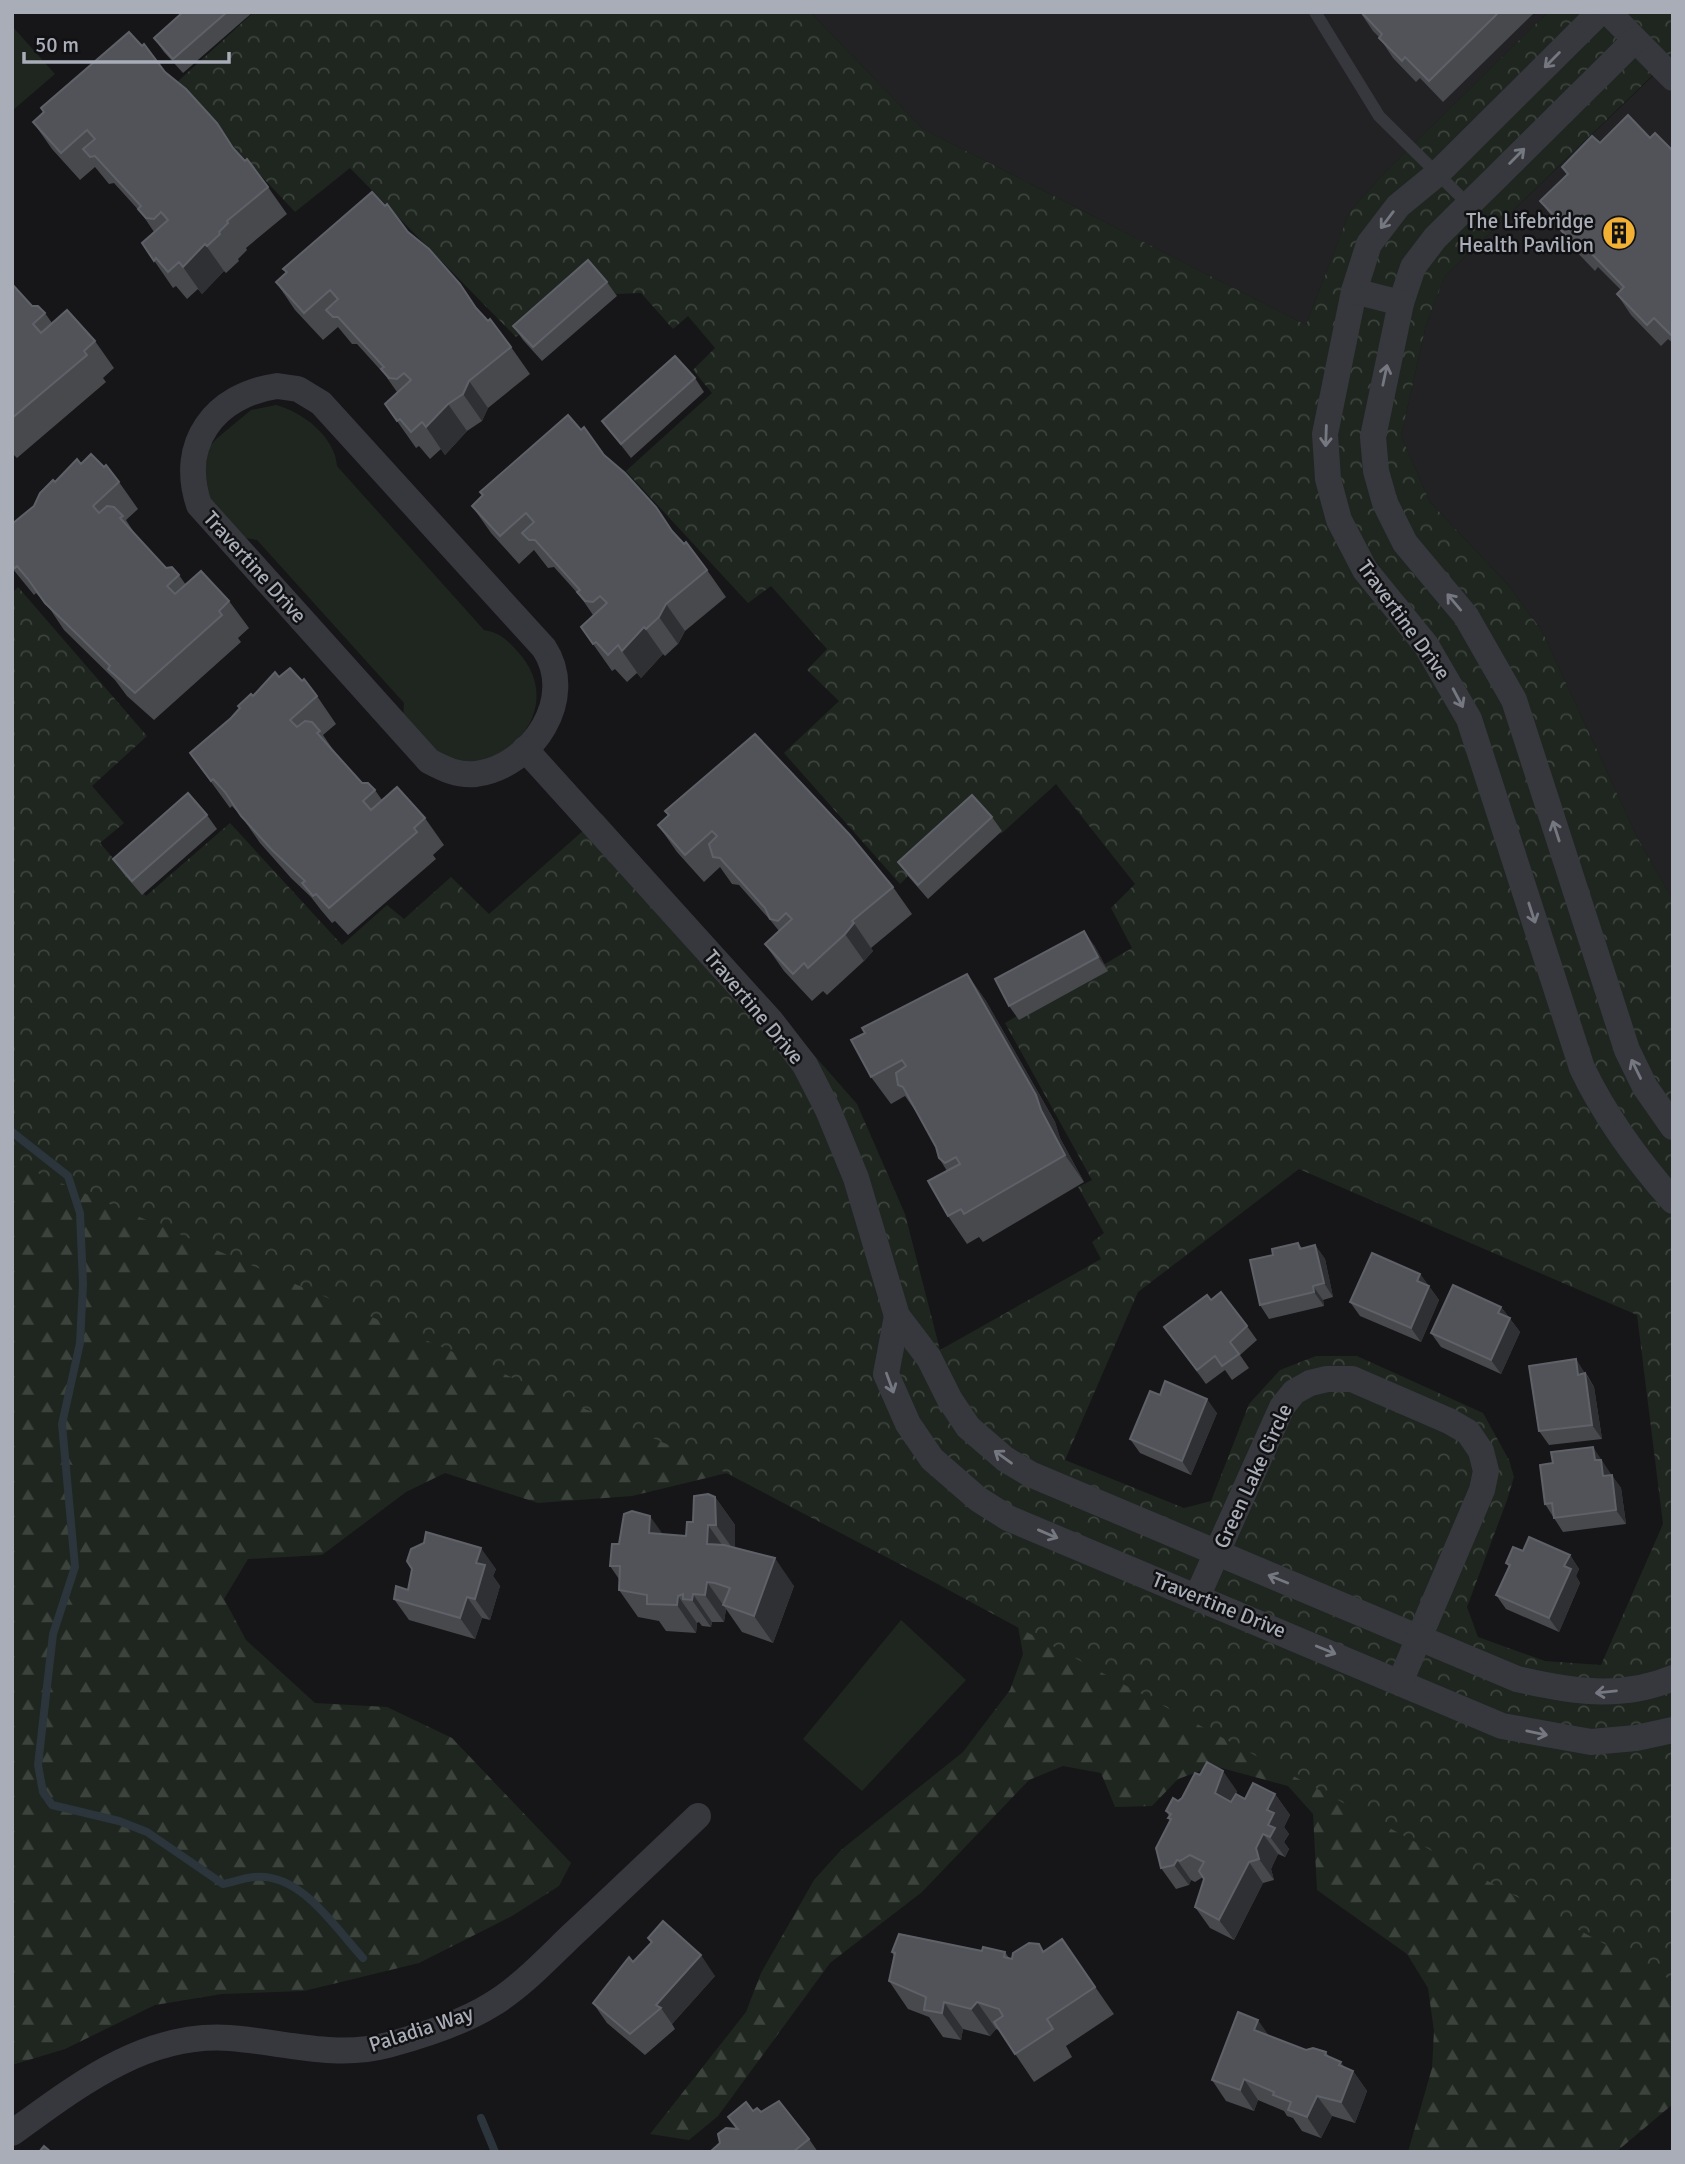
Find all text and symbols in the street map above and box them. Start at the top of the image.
scale bar [24,21,229,65]
text: 50 m [35,32,79,58]
one-way arrow [1544,52,1561,69]
one-way arrow [1508,147,1525,164]
place label: The Lifebridge Health Pavilion [1459,208,1594,258]
one-way arrow [1380,210,1395,228]
building icon: The Lifebridge Health Pavilion [1600,214,1638,252]
one-way arrow [1379,364,1393,387]
one-way arrow [1319,424,1333,447]
street label: Travertine Drive [198,506,312,628]
street label: Travertine Drive [1352,555,1456,685]
one-way arrow [1446,594,1462,612]
one-way arrow [1451,688,1465,708]
one-way arrow [1549,820,1561,842]
one-way arrow [1526,902,1539,924]
street label: Travertine Drive [698,944,810,1070]
one-way arrow [1629,1059,1643,1080]
one-way arrow [885,1371,897,1393]
street label: Green Lake Circle [1208,1400,1298,1552]
one-way arrow [994,1450,1013,1464]
one-way arrow [1037,1529,1059,1542]
street label: Travertine Drive [1148,1566,1290,1644]
one-way arrow [1267,1572,1289,1585]
one-way arrow [1315,1644,1337,1657]
one-way arrow [1595,1686,1618,1699]
one-way arrow [1525,1727,1548,1741]
street label: Paladia Way [366,2000,477,2058]

